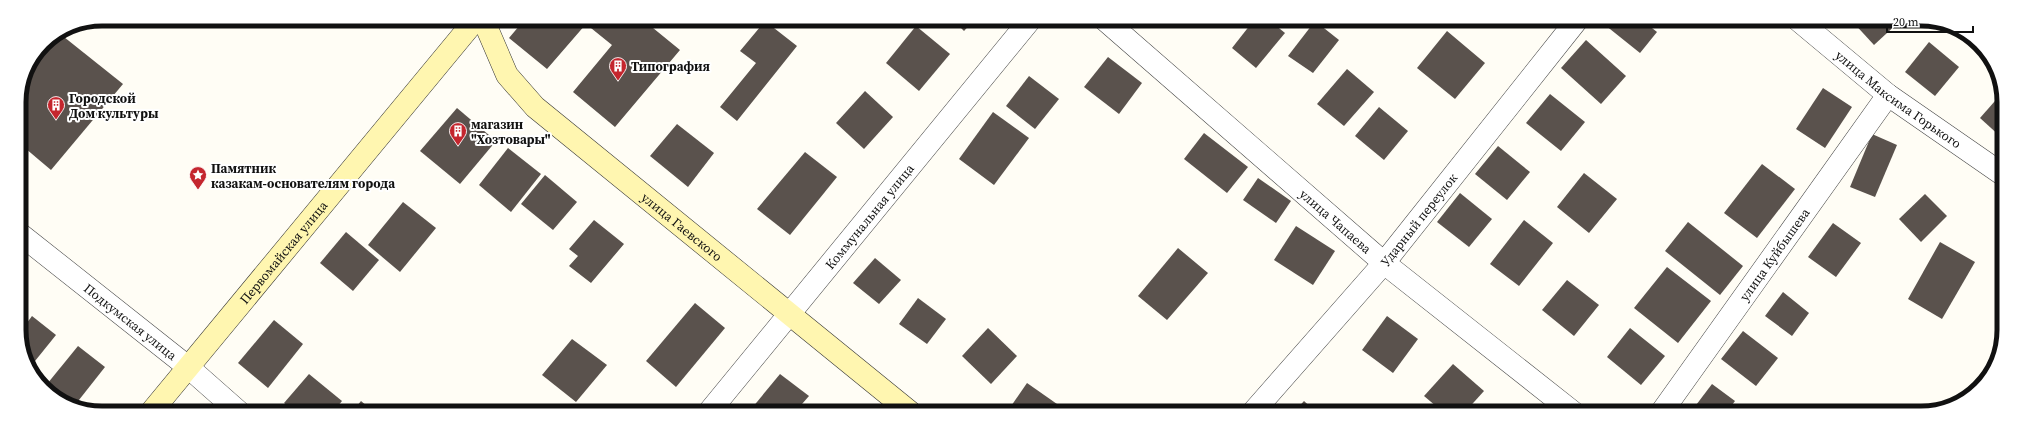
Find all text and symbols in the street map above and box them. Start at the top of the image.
scale bar [1887,8,1973,34]
text: 20 m [1893,14,1919,30]
street label: улица Максима Горького [1832,46,1965,152]
building icon: Типография [608,56,628,81]
place label: Типография [631,58,711,75]
place label: Городской Дом культуры [69,90,159,122]
building icon: Городской Дом культуры [46,95,66,120]
place label: магазин "Хозтовары" [471,116,551,148]
building icon: магазин "Хозтовары" [448,121,468,146]
place label: Памятник казакам-основателям города [211,160,395,192]
street label: Коммунальная улица [821,160,918,272]
place icon: Памятник казакам-основателям города [188,165,208,190]
street label: Ударный переулок [1376,169,1461,270]
street label: улица Чапаева [1296,185,1375,257]
street label: улица Гаевского [638,189,726,265]
street label: Первомайская улица [236,197,331,307]
street label: улица Куйбышева [1735,204,1813,304]
street label: Подкумская улица [81,279,181,364]

